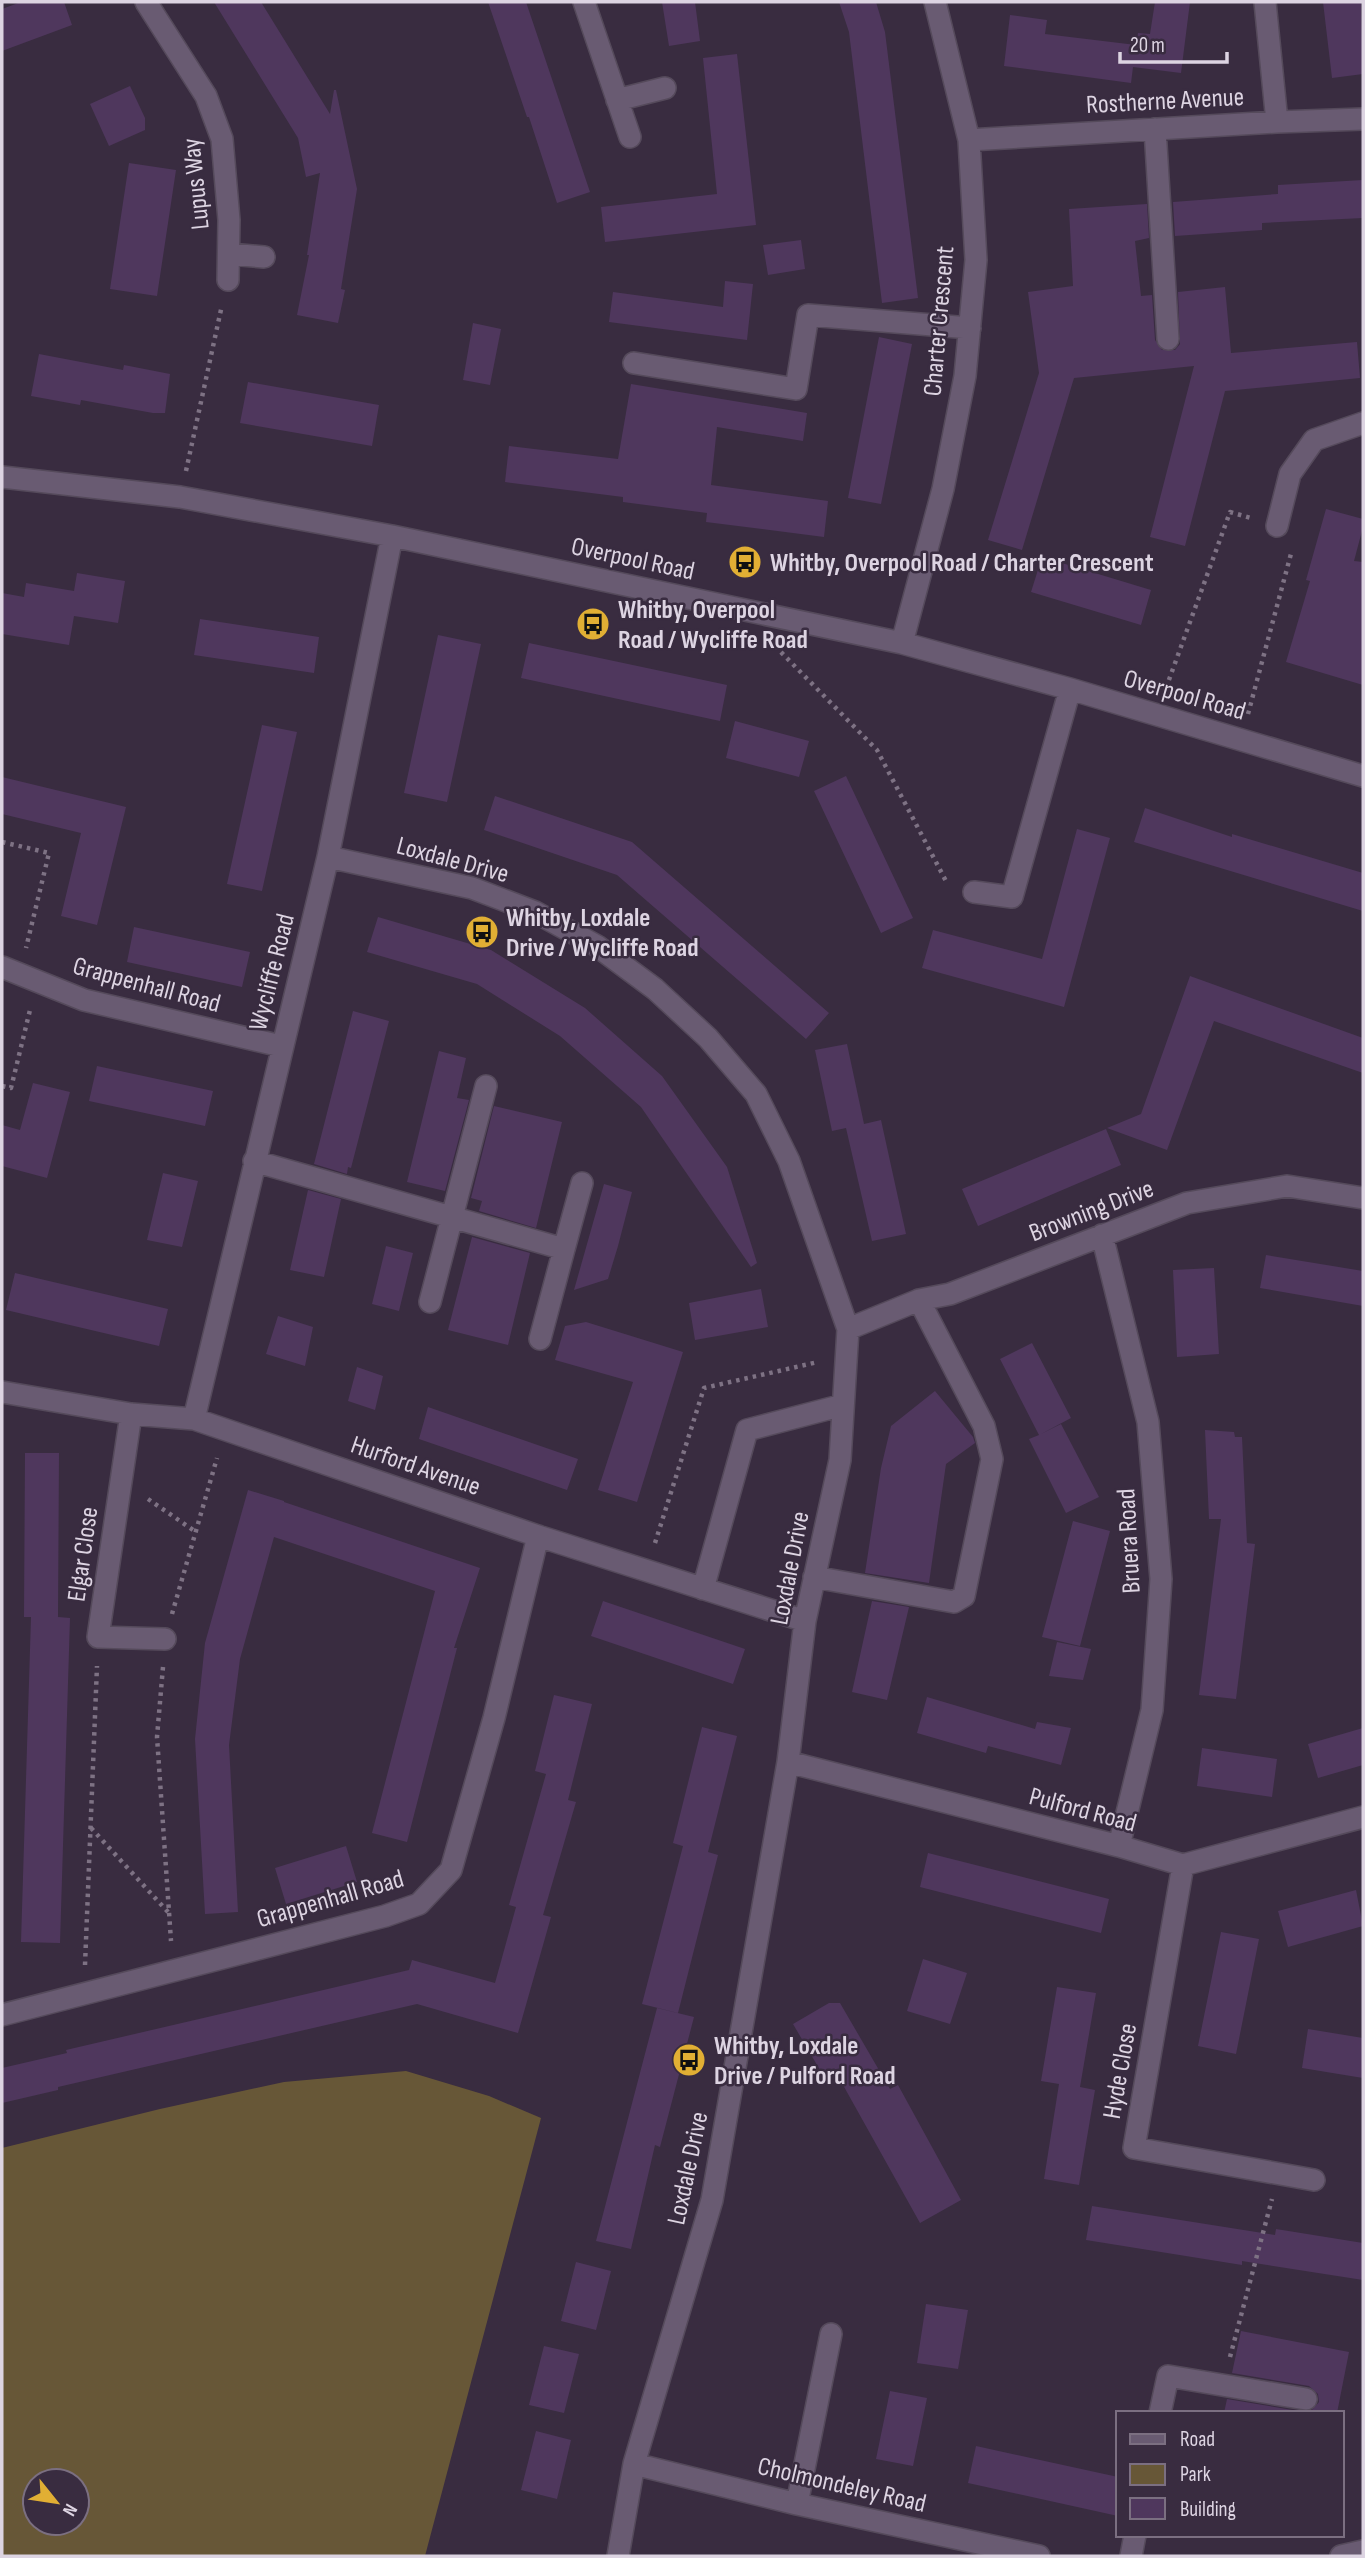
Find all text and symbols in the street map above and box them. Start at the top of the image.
scale bar [1120,21,1227,65]
text: 20 m [1130,33,1165,58]
street label: Rostherne Avenue [1085,82,1245,121]
street label: Lupus Way [176,137,217,231]
street label: Charter Crescent [917,245,962,398]
street label: Overpool Road [568,531,697,588]
bus stop icon: Whitby, Overpool Road / Charter Crescent [726,543,764,581]
place label: Whitby, Overpool Road / Charter Crescent [770,548,1154,579]
place label: Whitby, Overpool Road / Wycliffe Road [618,595,808,656]
bus stop icon: Whitby, Overpool Road / Wycliffe Road [574,605,612,643]
street label: Overpool Road [1120,663,1249,728]
street label: Loxdale Drive [393,831,512,890]
place label: Whitby, Loxdale Drive / Wycliffe Road [506,903,699,964]
street label: Wycliffe Road [243,911,302,1034]
bus stop icon: Whitby, Loxdale Drive / Wycliffe Road [463,913,501,951]
street label: Grappenhall Road [69,951,224,1020]
street label: Browning Drive [1025,1173,1158,1249]
street label: Hurford Avenue [347,1430,484,1503]
street label: Bruera Road [1111,1488,1148,1594]
street label: Elgar Close [62,1505,105,1604]
street label: Loxdale Drive [764,1509,817,1628]
street label: Pulford Road [1026,1781,1140,1840]
street label: Grappenhall Road [253,1864,407,1935]
street label: Hyde Close [1097,2021,1144,2121]
place label: Whitby, Loxdale Drive / Pulford Road [714,2031,896,2092]
bus stop icon: Whitby, Loxdale Drive / Pulford Road [670,2041,708,2079]
street label: Loxdale Drive [661,2109,716,2228]
legend [1116,2411,1344,2537]
text: Road [1180,2427,1215,2452]
street label: Cholmondeley Road [754,2451,929,2520]
text: Park [1180,2462,1211,2487]
north arrow [21,2467,91,2537]
text: Building [1180,2497,1236,2522]
text: N [57,2500,82,2520]

